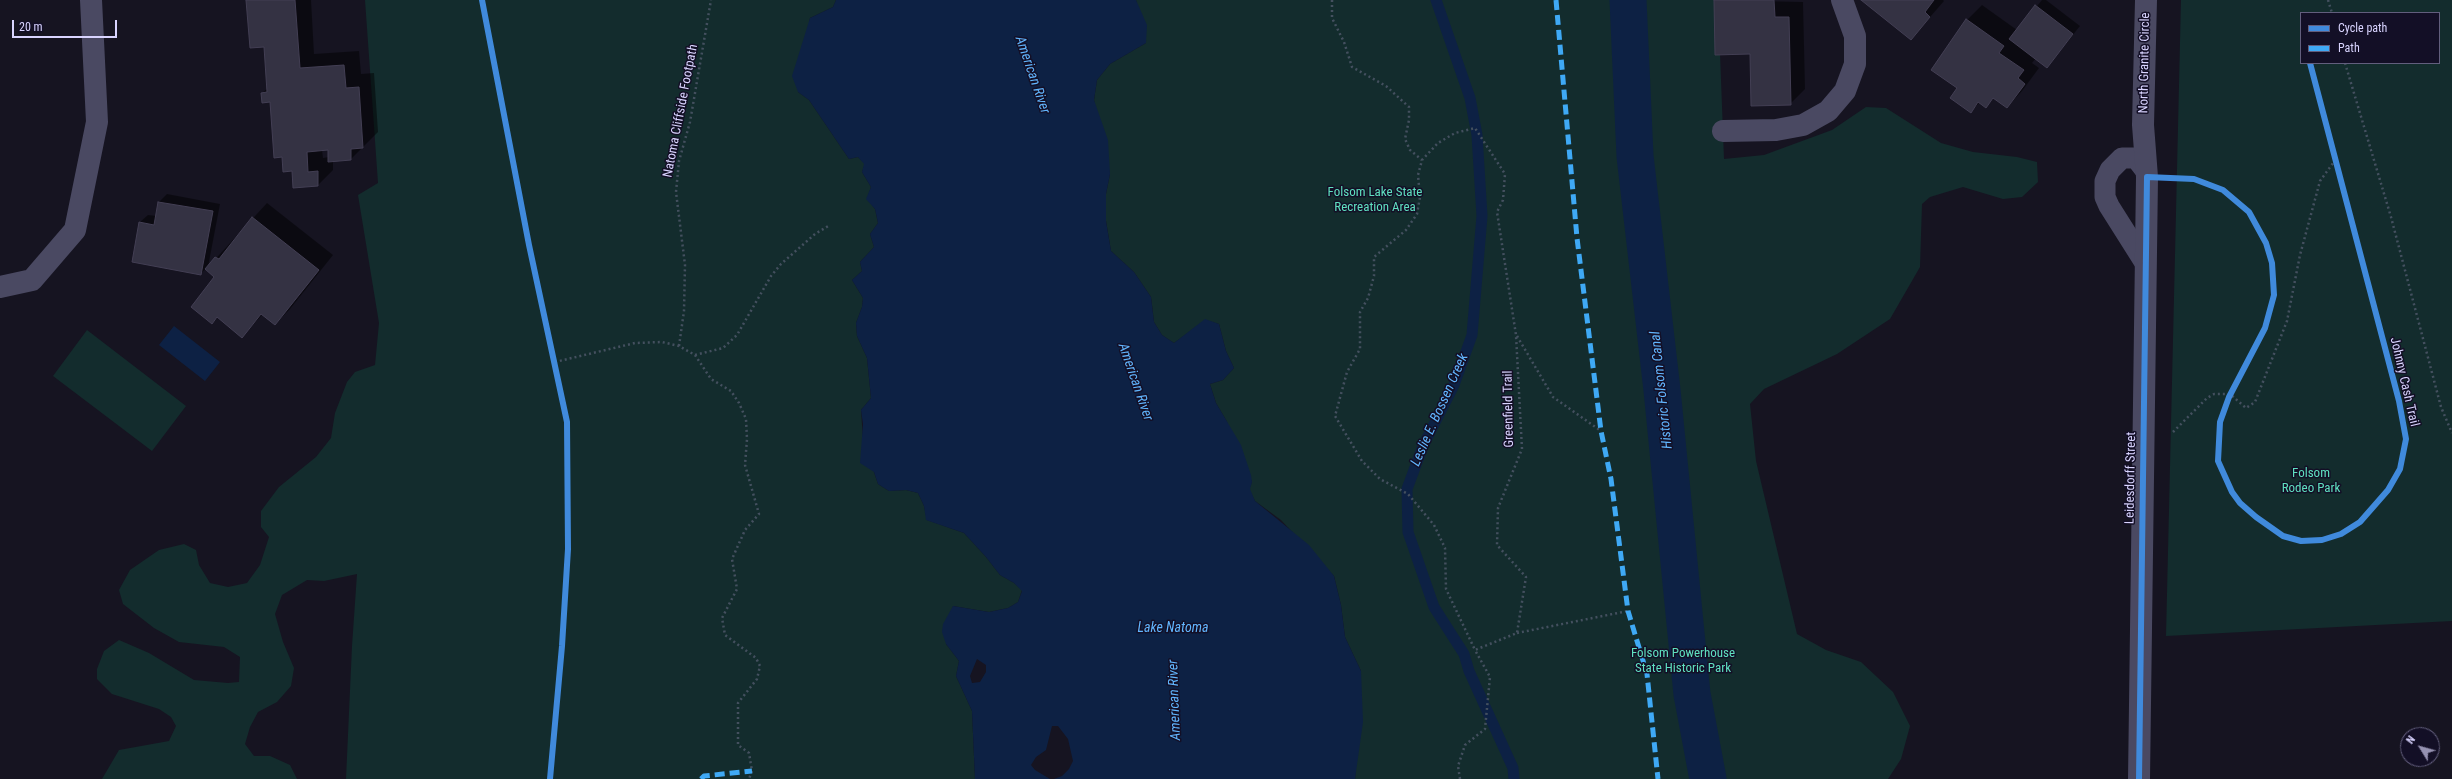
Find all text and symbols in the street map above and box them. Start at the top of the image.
scale bar [14,12,119,38]
street label: North Granite Circle [2136,12,2154,114]
legend [2300,12,2440,64]
text: 20 m [19,20,43,34]
text: Cycle path [2338,21,2387,35]
water label: American River [1011,34,1053,116]
text: Path [2338,41,2360,55]
street label: Natoma Cliffside Footpath [660,43,702,179]
park label: Folsom Lake State Recreation Area [1328,185,1422,216]
water label: Historic Folsom Canal [1647,330,1677,450]
street label: Johnny Cash Trail [2386,336,2422,428]
water label: American River [1114,341,1156,423]
water label: Leslie E. Bossen Creek [1408,351,1472,469]
street label: Greenfield Trail [1501,370,1517,448]
street label: Leidesdorff Street [2122,432,2140,524]
park label: Folsom Rodeo Park [2282,466,2340,497]
water label: Lake Natoma [1138,620,1208,636]
park label: Folsom Powerhouse State Historic Park [1631,646,1735,677]
water label: American River [1165,659,1185,741]
north arrow [2400,727,2440,767]
text: N [2404,733,2418,747]

